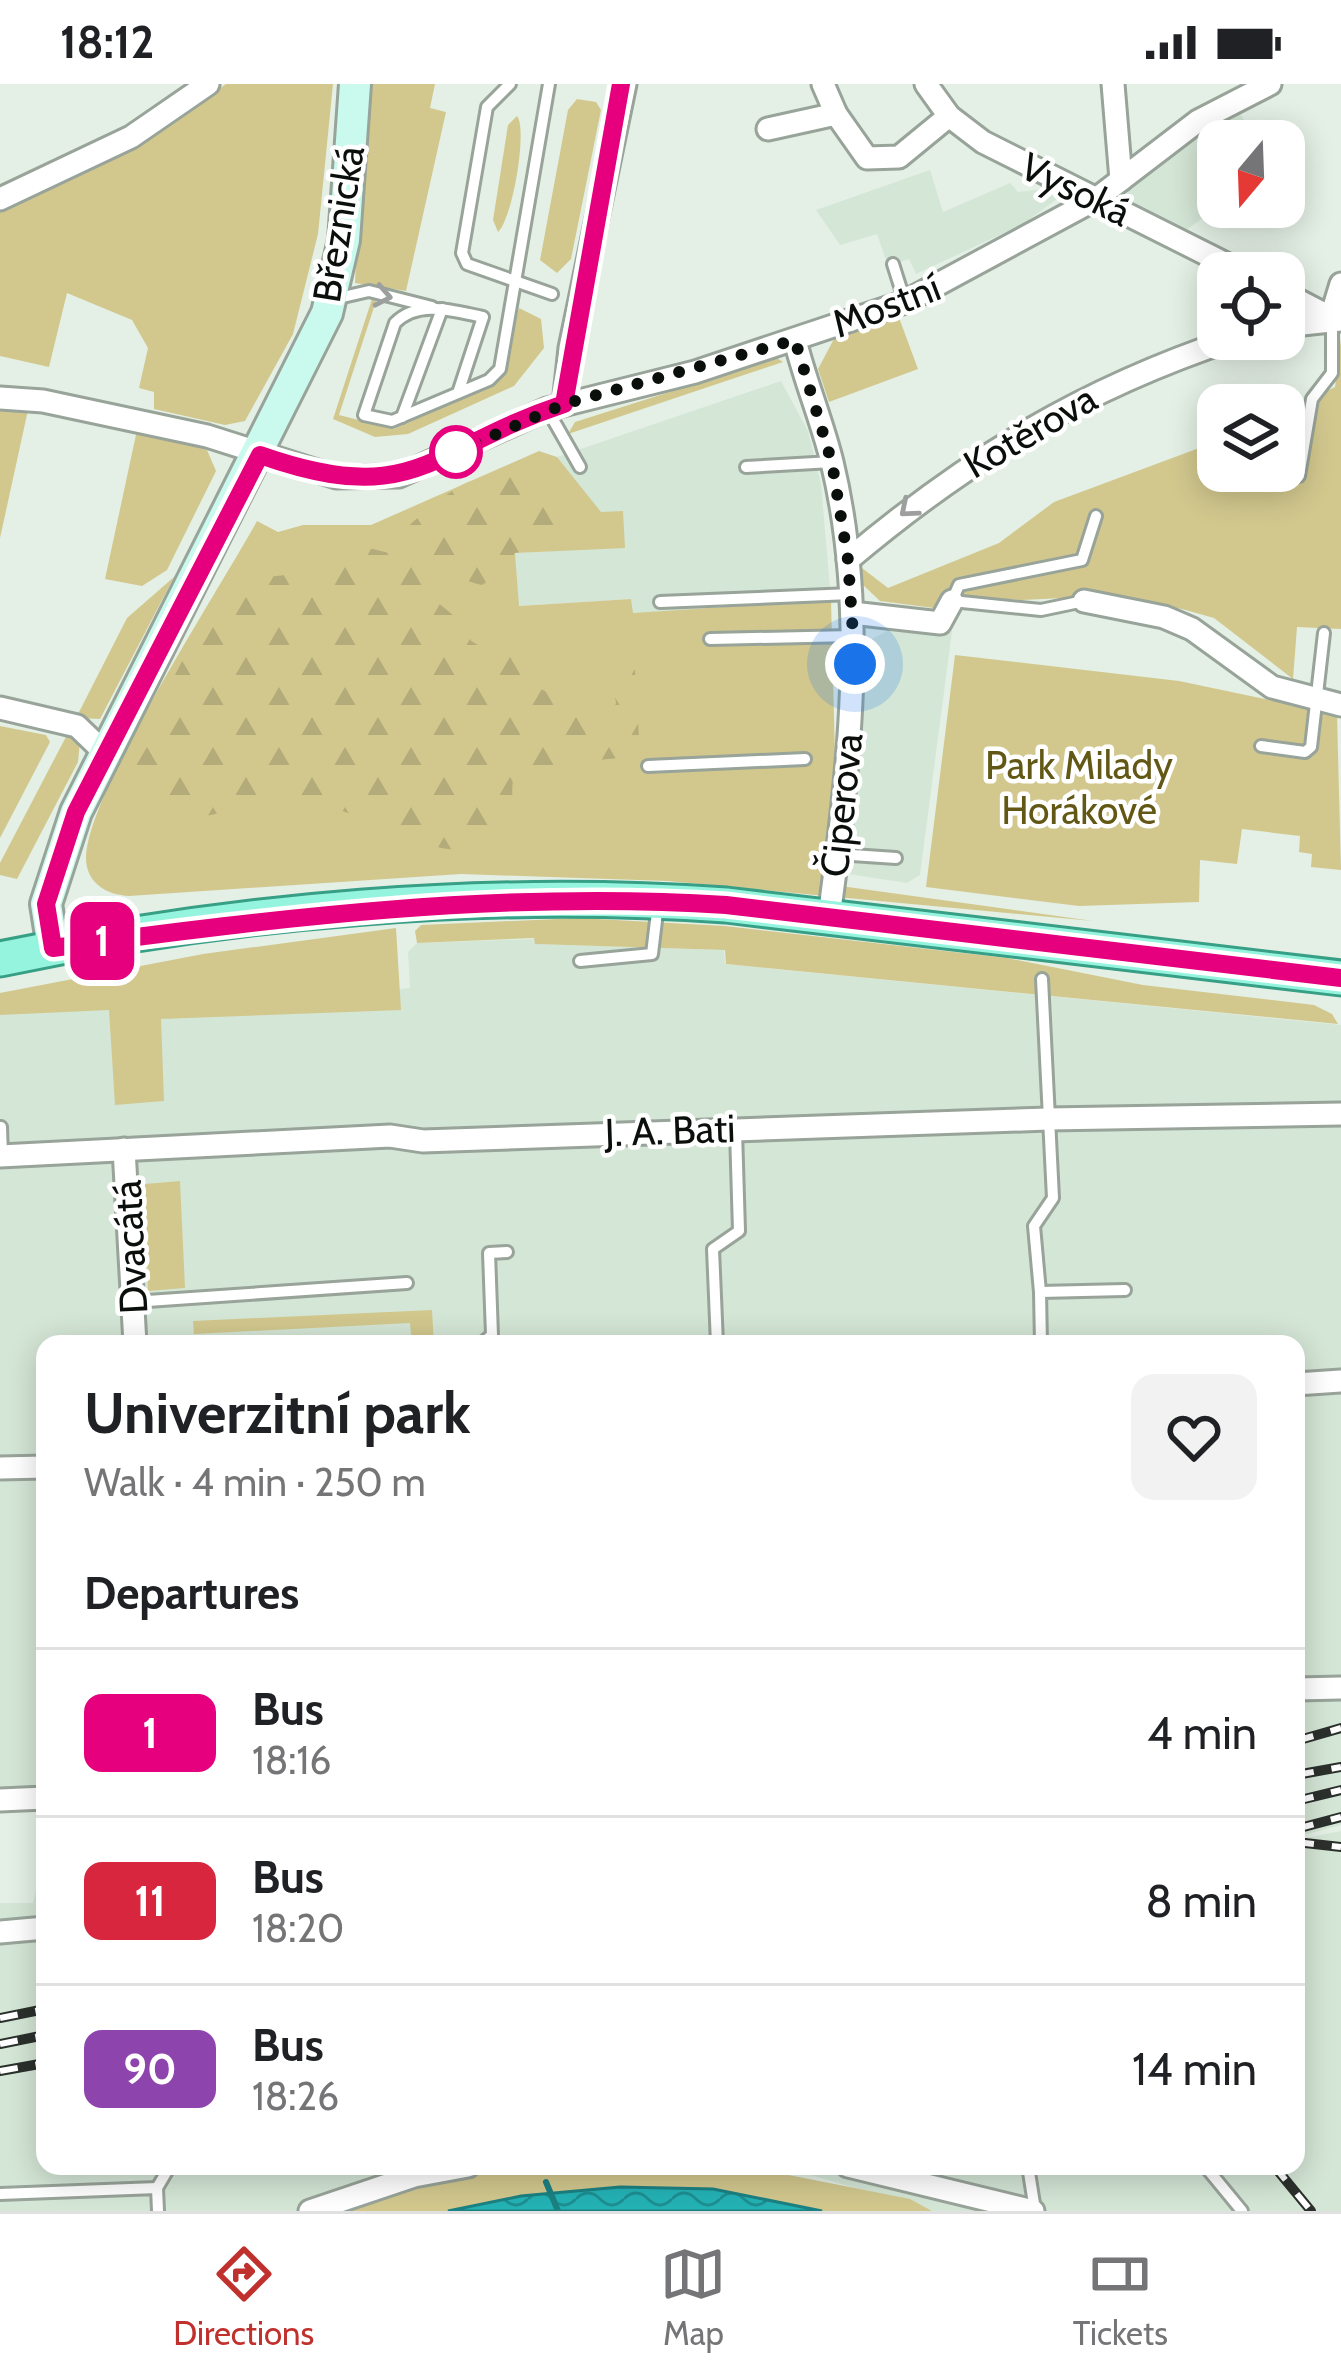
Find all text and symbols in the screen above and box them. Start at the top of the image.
text: 18:12 [60,15,154,69]
north arrow [1197,120,1305,228]
map controls [1197,120,1305,492]
street label: Březnická [302,142,374,306]
street label: Vysoká [1013,142,1139,236]
button: locate [1197,252,1305,360]
street label: Mostní [825,263,947,347]
one-way arrow [372,282,392,307]
street label: Kotěrova [955,374,1105,488]
button: layers [1197,384,1305,492]
unlabelled marker [431,427,481,477]
one-way arrow [900,495,922,516]
your location [825,634,885,694]
street label: Čiperova [810,730,872,879]
park label: Park Milady Horákové [985,741,1173,834]
line badge: 1 [63,902,141,980]
text: 1 [94,915,110,967]
street label: J. A. Bati [603,1104,736,1156]
street label: Dvacátá [103,1179,157,1315]
button: heart [1131,1374,1257,1500]
text: Univerzitní park [84,1378,471,1447]
text: Walk · 4 min · 250 m [84,1458,426,1506]
text: Departures [84,1566,299,1620]
text: Bus [252,1682,324,1736]
text: 4 min [1147,1706,1257,1760]
text: 1 [142,1707,158,1759]
text: 18:16 [252,1736,331,1784]
text: Bus [252,1850,324,1904]
text: 8 min [1145,1874,1257,1928]
text: 11 [135,1875,166,1927]
text: 18:20 [252,1904,344,1952]
text: Bus [252,2018,324,2072]
text: 14 min [1132,2042,1257,2096]
text: 90 [123,2043,177,2095]
text: 18:26 [252,2072,339,2120]
tab: Directions [173,2241,314,2353]
tab: Map [660,2241,726,2353]
tab: Tickets [1073,2241,1168,2353]

